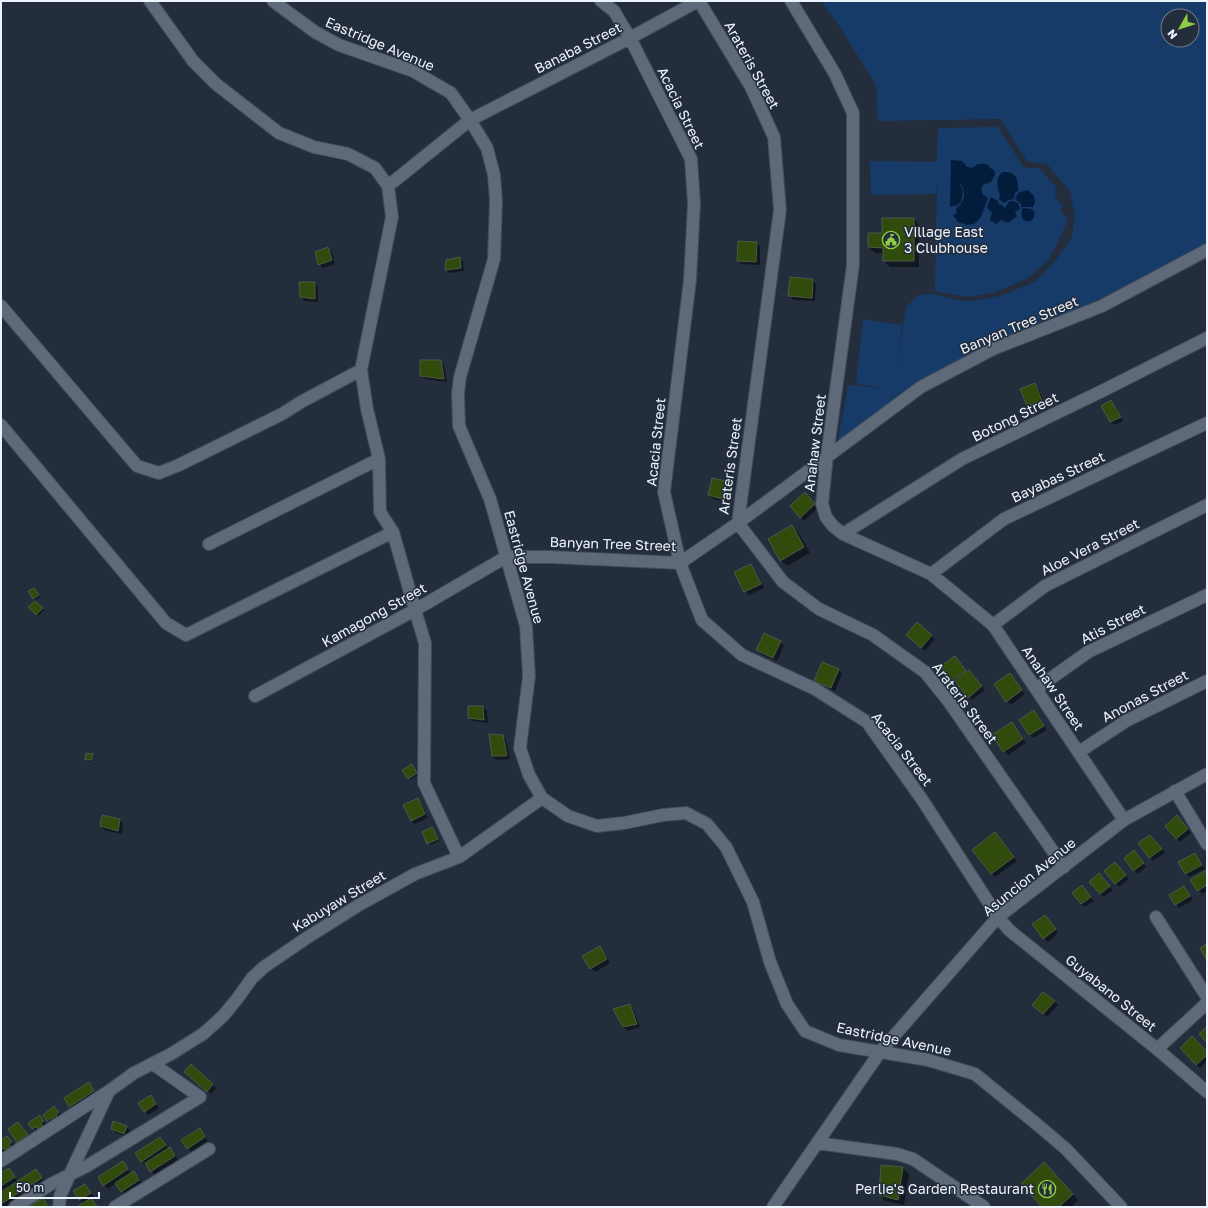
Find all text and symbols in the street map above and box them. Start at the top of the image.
north arrow [1160,8,1200,48]
street label: Eastridge Avenue [323,13,437,74]
street label: Banaba Street [531,18,624,77]
street label: Arateris Street [721,18,784,112]
text: N [1164,27,1180,42]
street label: Acacia Street [654,64,709,152]
place label: Village East 3 Clubhouse [904,223,988,256]
public building icon: Village East 3 Clubhouse [881,230,901,250]
street label: Banyan Tree Street [957,292,1081,357]
street label: Botong Street [969,388,1061,445]
street label: Anahaw Street [800,393,829,493]
street label: Acacia Street [642,397,669,487]
street label: Arateris Street [714,416,745,516]
street label: Bayabas Street [1008,447,1107,506]
street label: Eastridge Avenue [501,508,548,625]
street label: Aloe Vera Street [1038,514,1142,579]
street label: Banyan Tree Street [549,533,677,554]
street label: Kamagong Street [319,579,429,650]
street label: Atis Street [1077,600,1148,647]
street label: Anahaw Street [1019,642,1088,733]
street label: Arateris Street [929,659,1002,747]
street label: Anonas Street [1099,666,1191,725]
street label: Acacia Street [868,708,936,789]
street label: Asuncion Avenue [979,834,1079,919]
street label: Kabuyaw Street [289,866,389,935]
street label: Guyabano Street [1062,951,1160,1035]
street label: Eastridge Avenue [835,1018,953,1059]
scale bar [10,1174,99,1200]
restaurant icon: Perlie's Garden Restaurant [1037,1179,1057,1199]
text: 50 m [16,1180,44,1195]
place label: Perlie's Garden Restaurant [855,1180,1034,1197]

